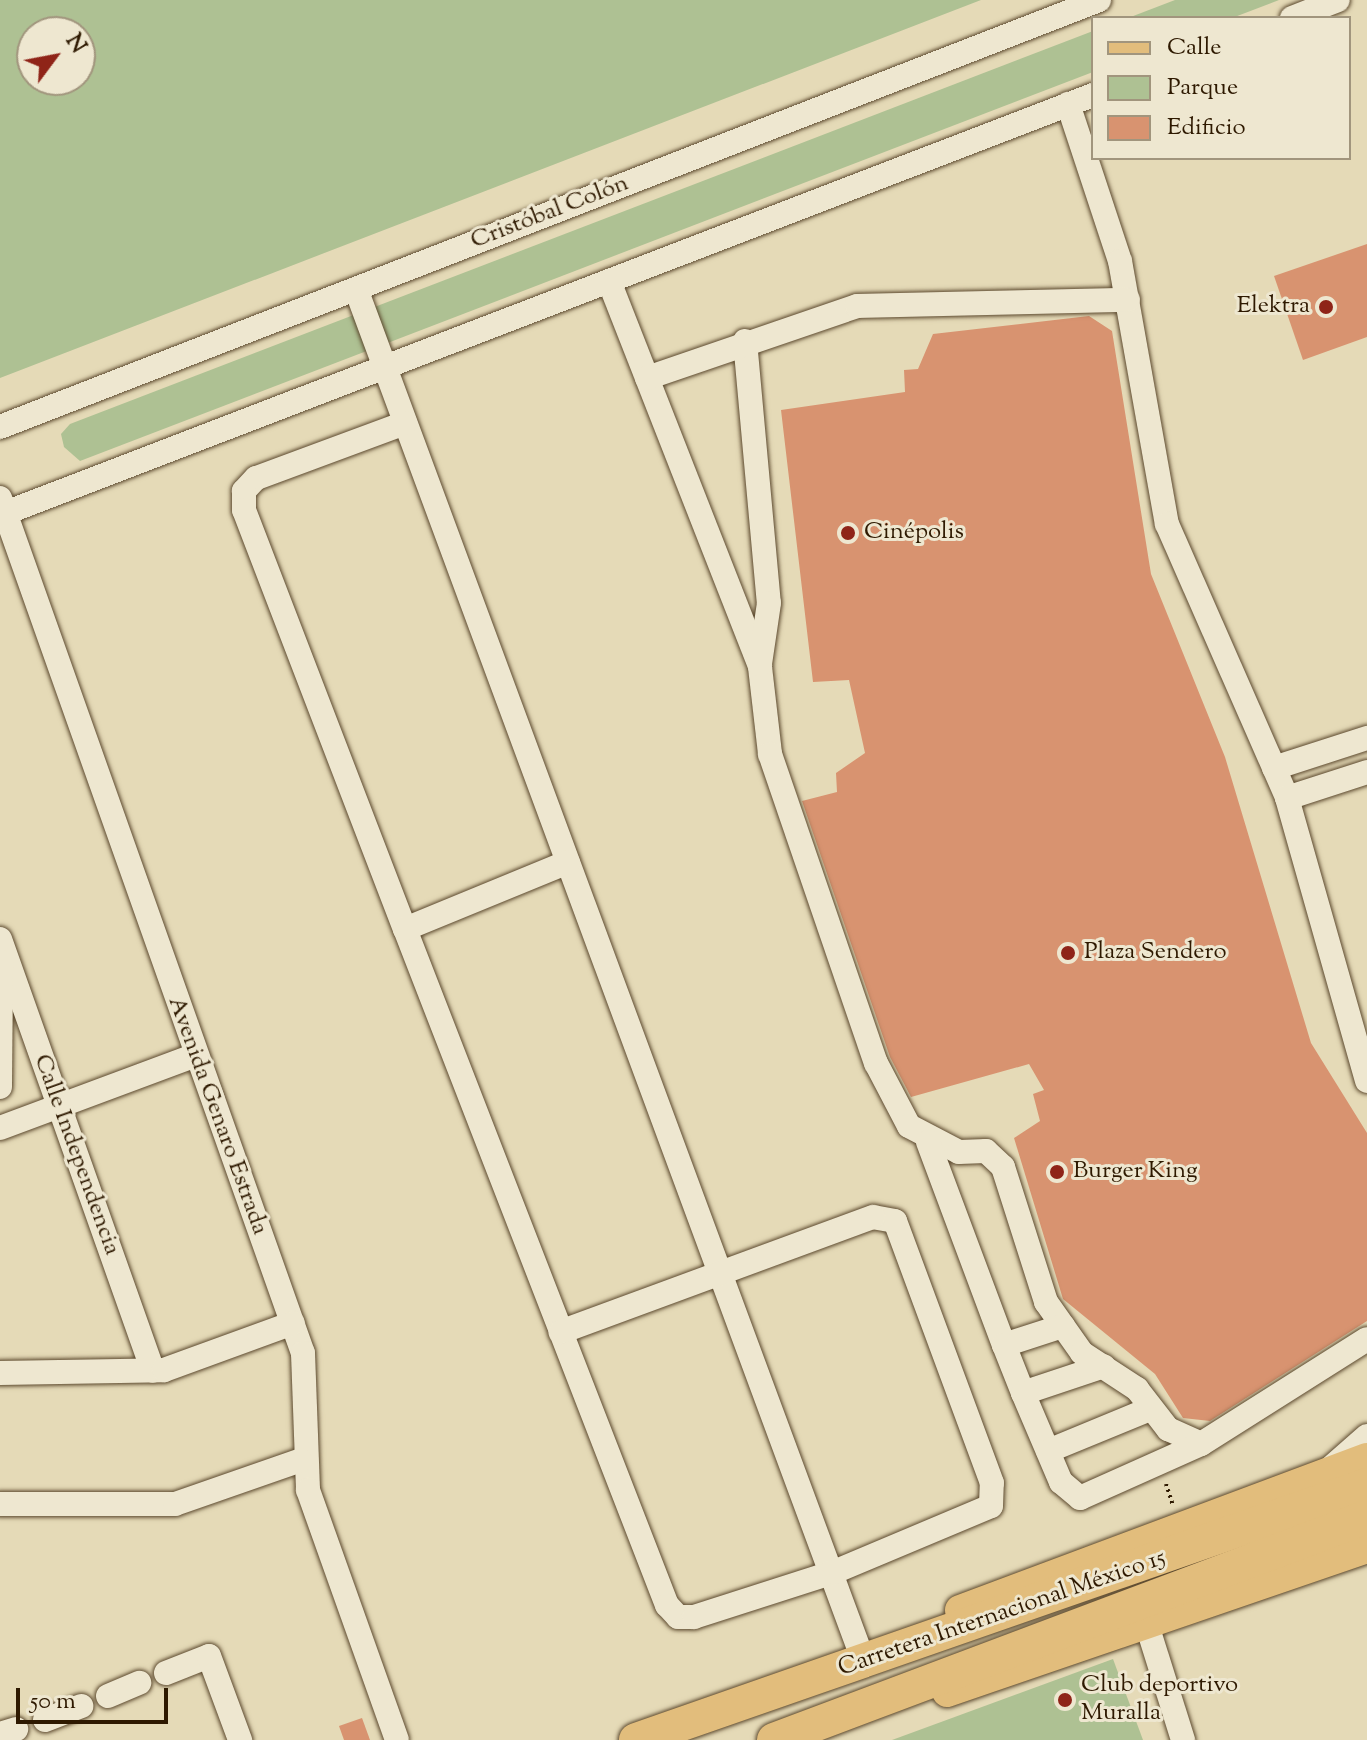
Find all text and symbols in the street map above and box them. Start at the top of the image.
north arrow [16,16,96,96]
legend [1091,16,1351,160]
text: N [56,28,93,60]
text: Calle [1167,31,1221,65]
text: Parque [1167,71,1238,105]
text: Edificio [1167,111,1246,145]
street label: Cristóbal Colón [467,170,633,256]
place label: Elektra [1237,293,1310,321]
marker: Elektra [1317,298,1335,316]
place label: Cinépolis [864,519,964,547]
marker: Cinépolis [839,524,857,542]
place label: Plaza Sendero [1084,939,1227,967]
marker: Plaza Sendero [1059,944,1077,962]
street label: Avenida Genaro Estrada [160,993,274,1239]
street label: Calle Independencia [26,1051,126,1259]
place label: Burger King [1073,1158,1198,1186]
marker: Burger King [1048,1163,1066,1181]
street label: Carretera Internacional México 15 [835,1544,1169,1684]
scale bar [20,1672,172,1722]
place label: Club deportivo Muralla [1081,1672,1238,1728]
text: 50 m [30,1685,76,1719]
marker: Club deportivo Muralla [1056,1691,1074,1709]

